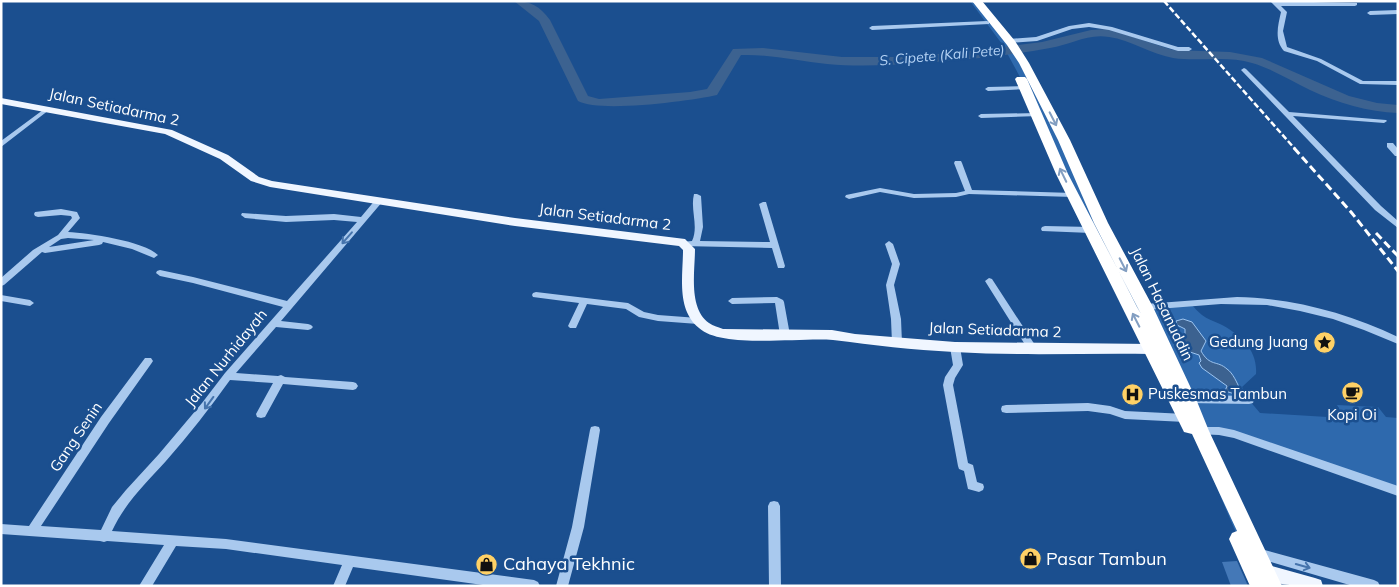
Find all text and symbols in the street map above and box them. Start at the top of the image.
water label: S. Cipete (Kali Pete) [879,41,1005,69]
street label: Jalan Setiadarma 2 [47,83,181,130]
one-way arrow [1048,111,1058,126]
one-way arrow [1058,168,1067,183]
street label: Jalan Setiadarma 2 [538,199,672,234]
one-way arrow [341,232,353,245]
street label: Jalan Hasanuddin [1127,244,1198,364]
one-way arrow [1119,257,1128,272]
street label: Jalan Nurhidayah [180,305,271,410]
one-way arrow [1131,313,1140,328]
street label: Jalan Setiadarma 2 [928,318,1062,341]
place icon: Gedung Juang [1312,330,1336,354]
place label: Gedung Juang [1209,332,1308,351]
cafe icon: Kopi Oi [1340,380,1364,404]
hospital icon: Puskesmas Tambun [1120,382,1144,406]
place label: Puskesmas Tambun [1148,384,1287,403]
one-way arrow [203,396,214,409]
street label: Gang Senin [45,398,106,475]
place label: Kopi Oi [1327,405,1377,424]
shop icon: Pasar Tambun [1018,547,1042,571]
place label: Pasar Tambun [1046,547,1167,570]
shop icon: Cahaya Tekhnic [475,552,499,576]
place label: Cahaya Tekhnic [503,552,635,575]
one-way arrow [1295,562,1311,571]

